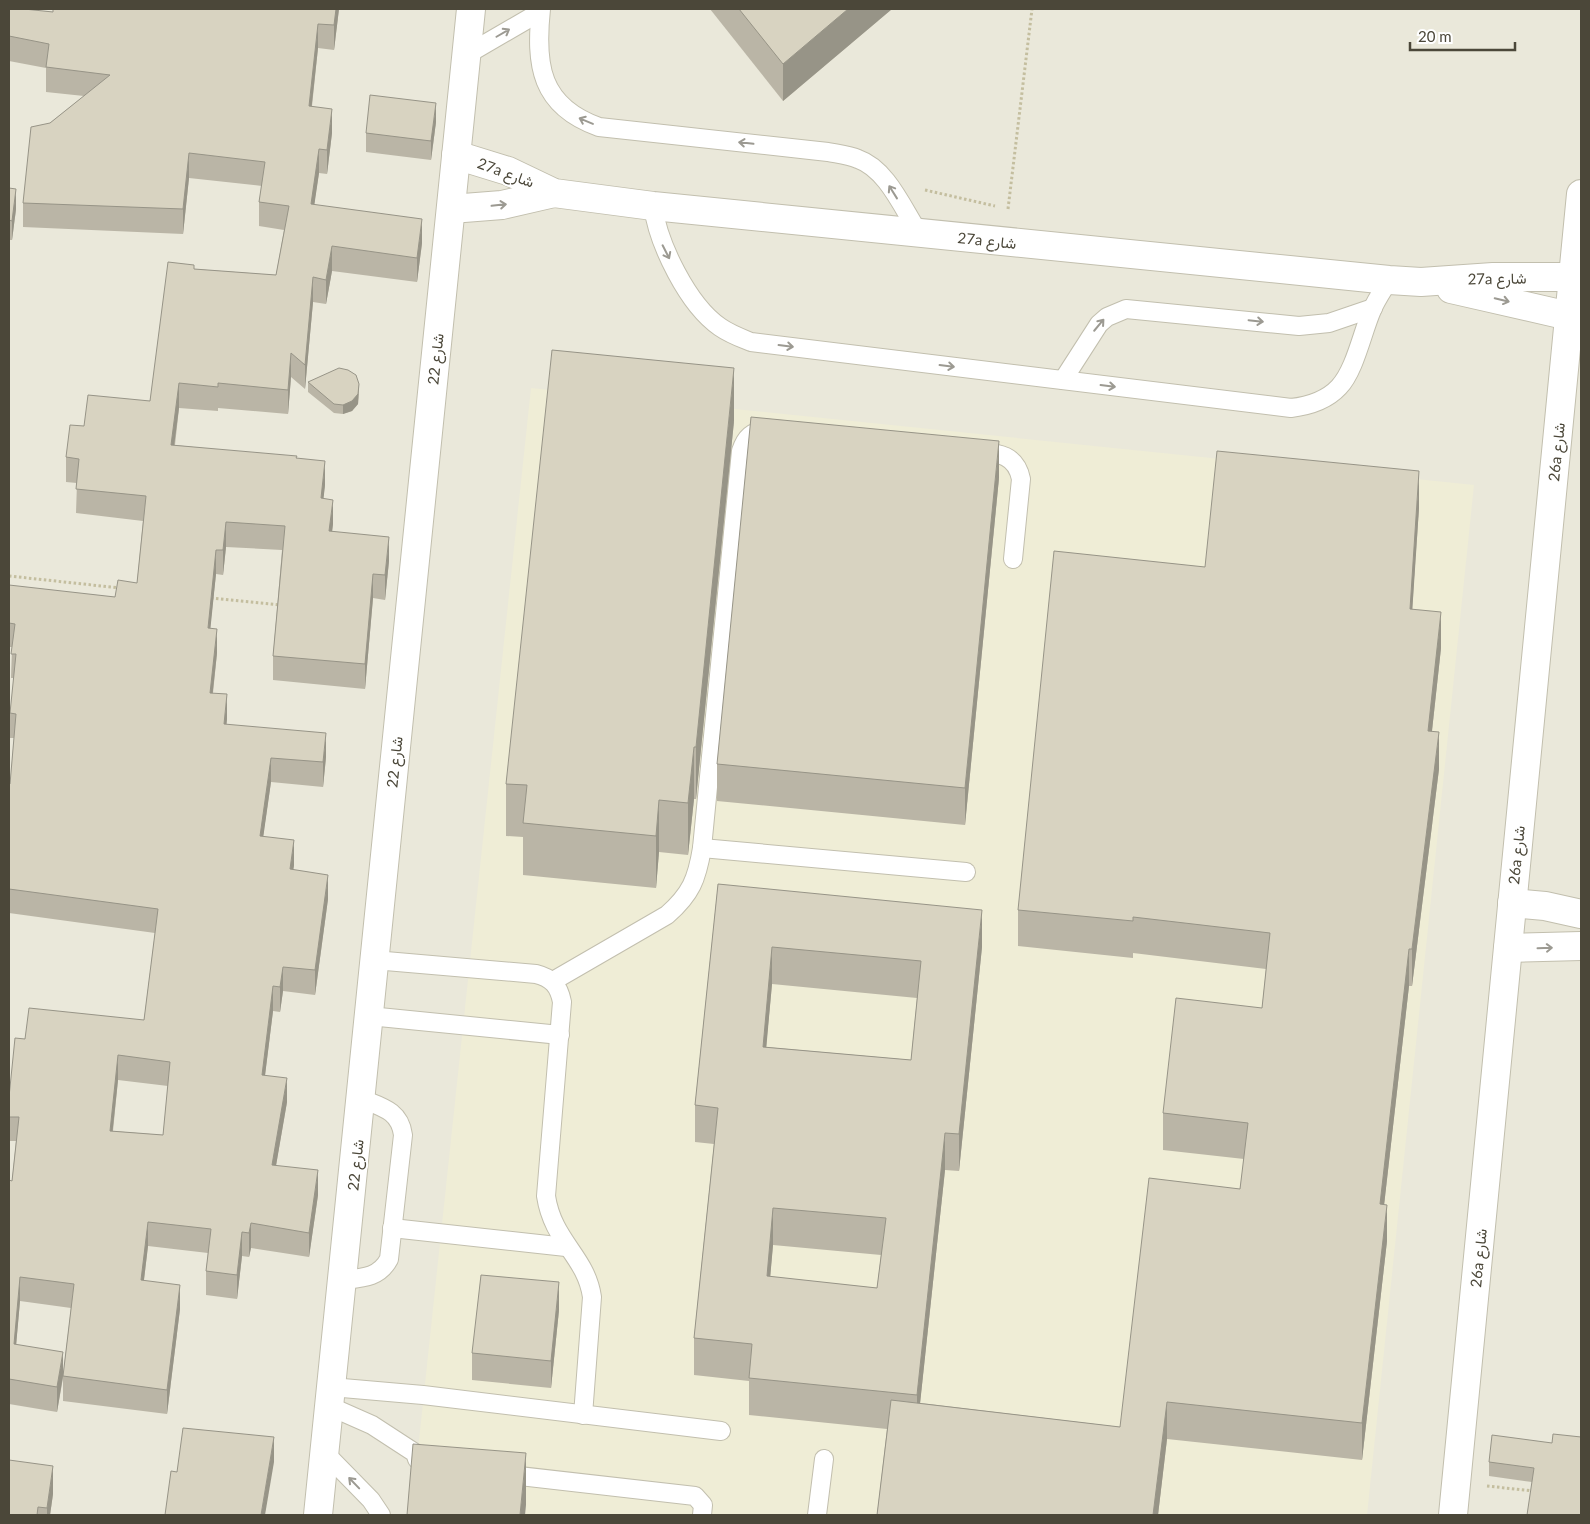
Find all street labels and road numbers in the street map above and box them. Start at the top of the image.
street label: 27a شارع [474,153,537,193]
street label: 27a شارع [956,228,1017,255]
street label: 27a شارع [1467,268,1527,291]
street label: شارع 22 [423,332,450,386]
street label: 26a شارع [1544,422,1571,483]
street label: شارع 22 [382,735,409,789]
street label: 26a شارع [1504,825,1531,886]
street label: شارع 22 [343,1138,370,1192]
street label: 26a شارع [1466,1228,1493,1289]

